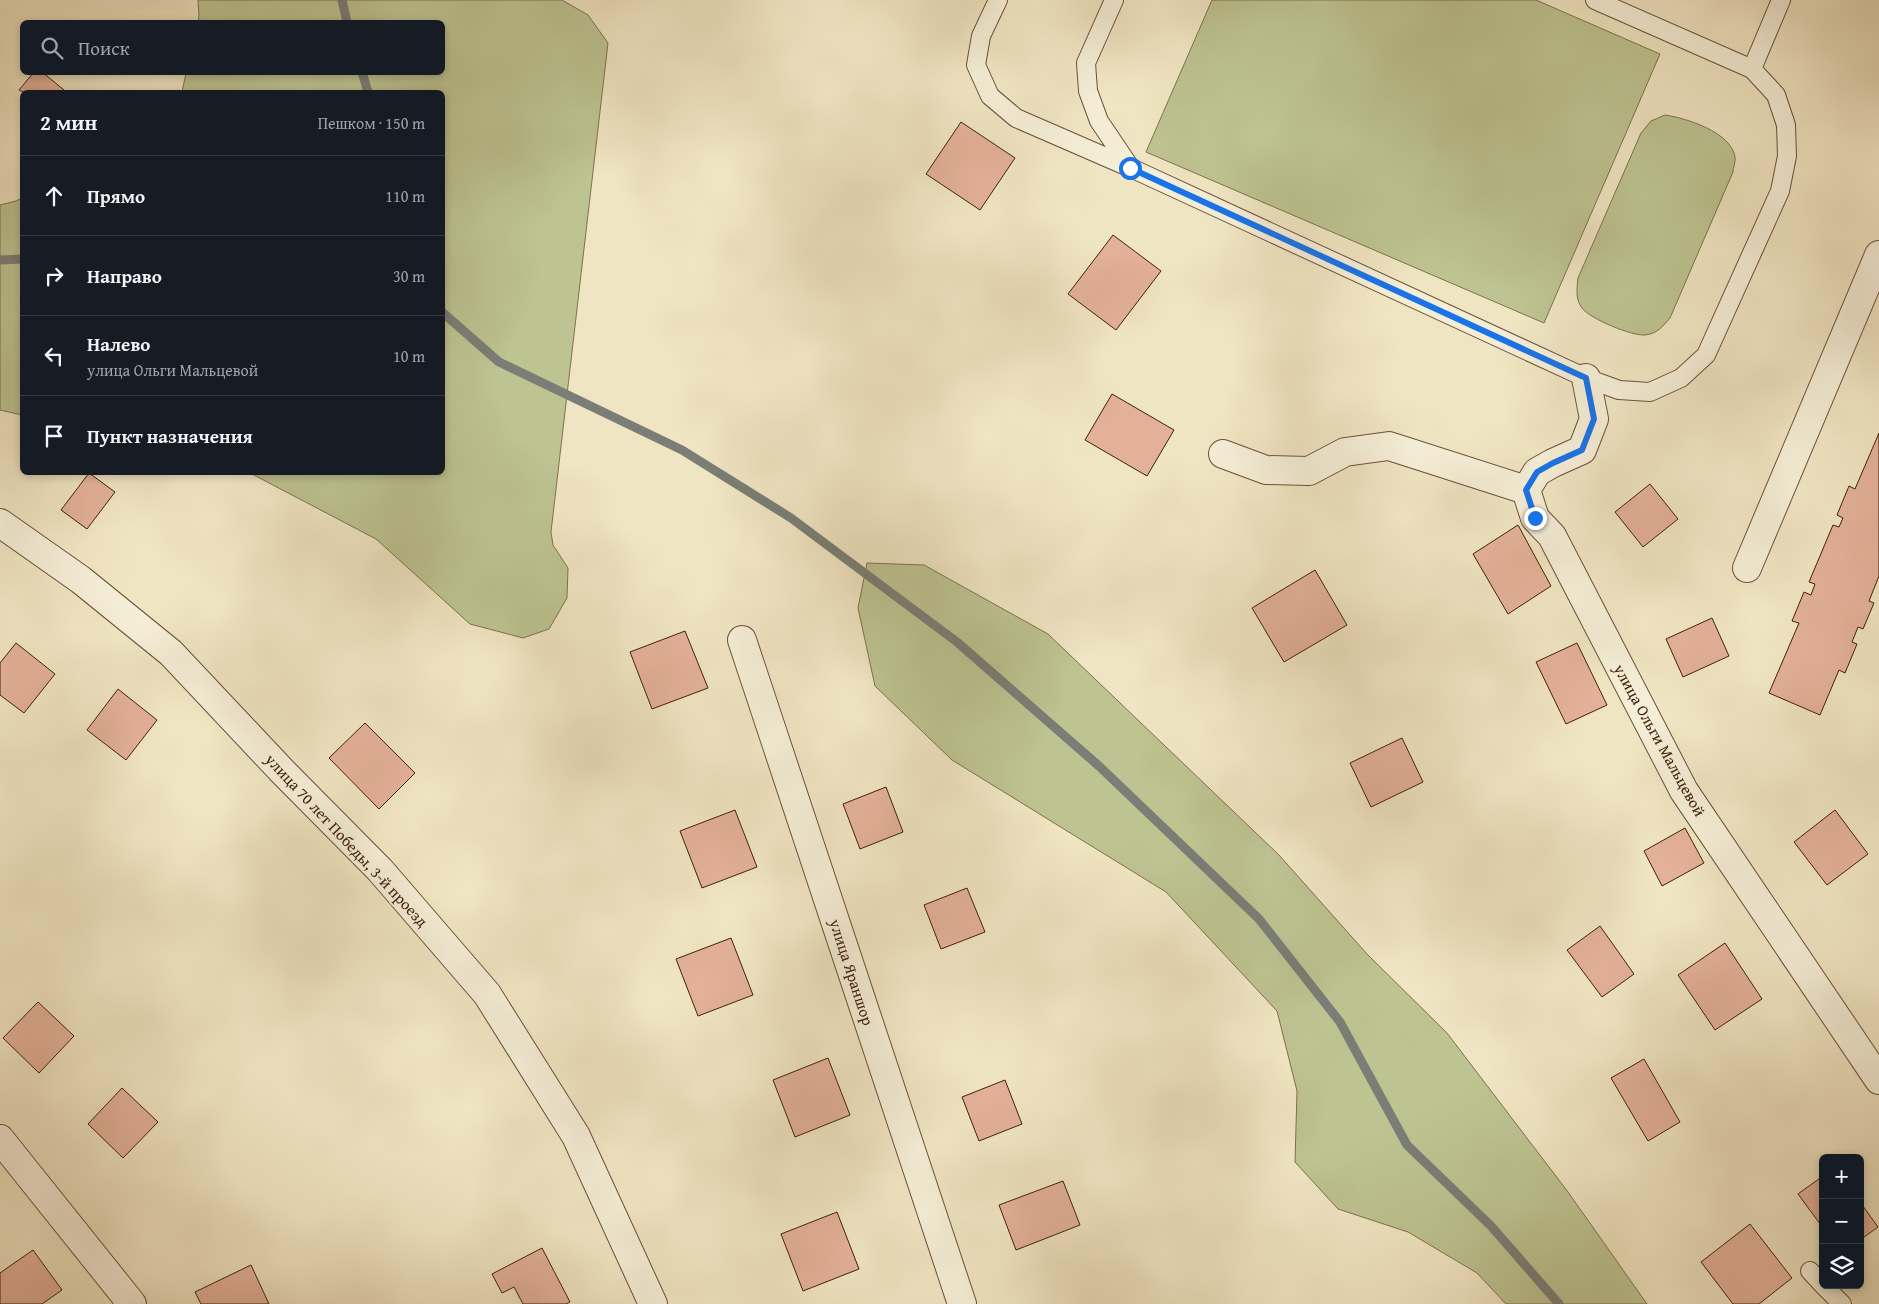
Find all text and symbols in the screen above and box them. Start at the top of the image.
search box [20,20,445,75]
icon: search [38,34,66,62]
text: Поиск [78,34,130,62]
text: 2 мин [40,107,97,138]
text: Пешком · 150 m [318,111,425,135]
route start [1119,157,1142,180]
icon: ahead [40,182,68,210]
text: Прямо [87,182,145,210]
text: 110 m [385,184,425,208]
icon: right [40,262,68,290]
text: Направо [87,262,162,290]
text: 30 m [393,264,425,288]
text: Налево [87,330,150,358]
icon: left [40,342,68,370]
text: 10 m [393,344,425,368]
text: улица Ольги Мальцевой [87,358,258,382]
icon: arrive [40,422,68,450]
text: Пункт назначения [87,422,253,450]
route end [1524,507,1547,530]
street label: улица Ольги Мальцевой [1608,658,1712,821]
street label: улица 70 лет Победы, 3-й проезд [259,747,434,932]
street label: улица Яраншор [823,915,881,1029]
map controls [1819,1154,1864,1289]
button: + [1819,1154,1864,1199]
button: − [1819,1199,1864,1244]
button: layers [1819,1244,1864,1289]

